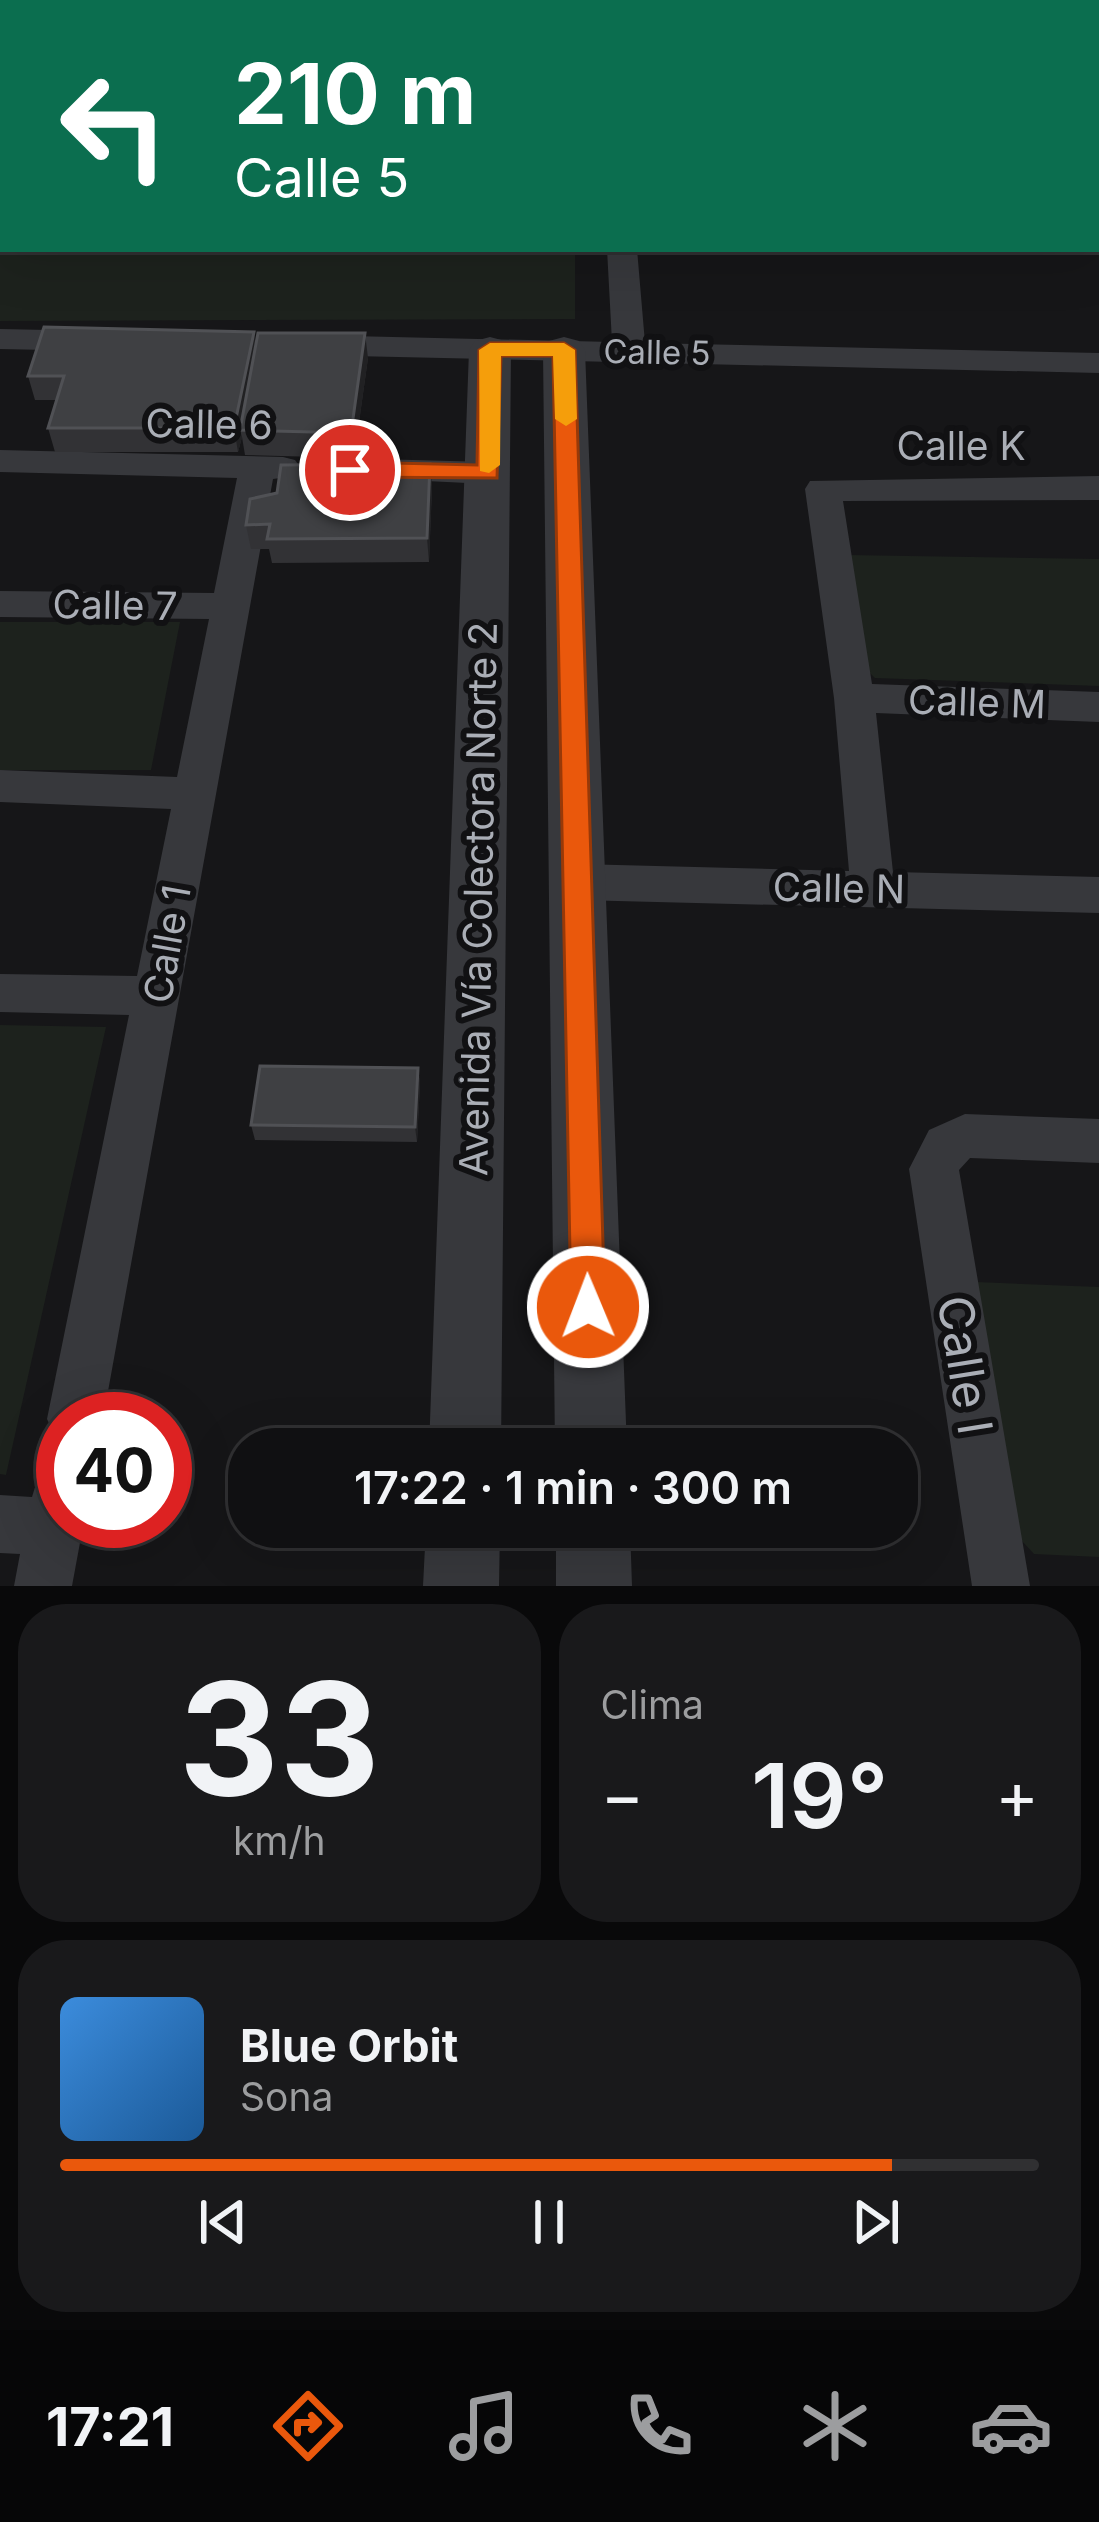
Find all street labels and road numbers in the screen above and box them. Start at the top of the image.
street label: Calle 5 [603,331,711,373]
street label: Calle 6 [145,399,273,448]
street label: Calle K [896,422,1026,469]
street label: Calle 7 [52,580,178,629]
street label: Avenida Vía Colectora Norte 2 [449,622,506,1176]
street label: Calle M [907,676,1047,727]
street label: Calle N [772,863,906,912]
street label: Calle 1 [133,881,200,1007]
street label: Calle I [925,1291,1006,1438]

